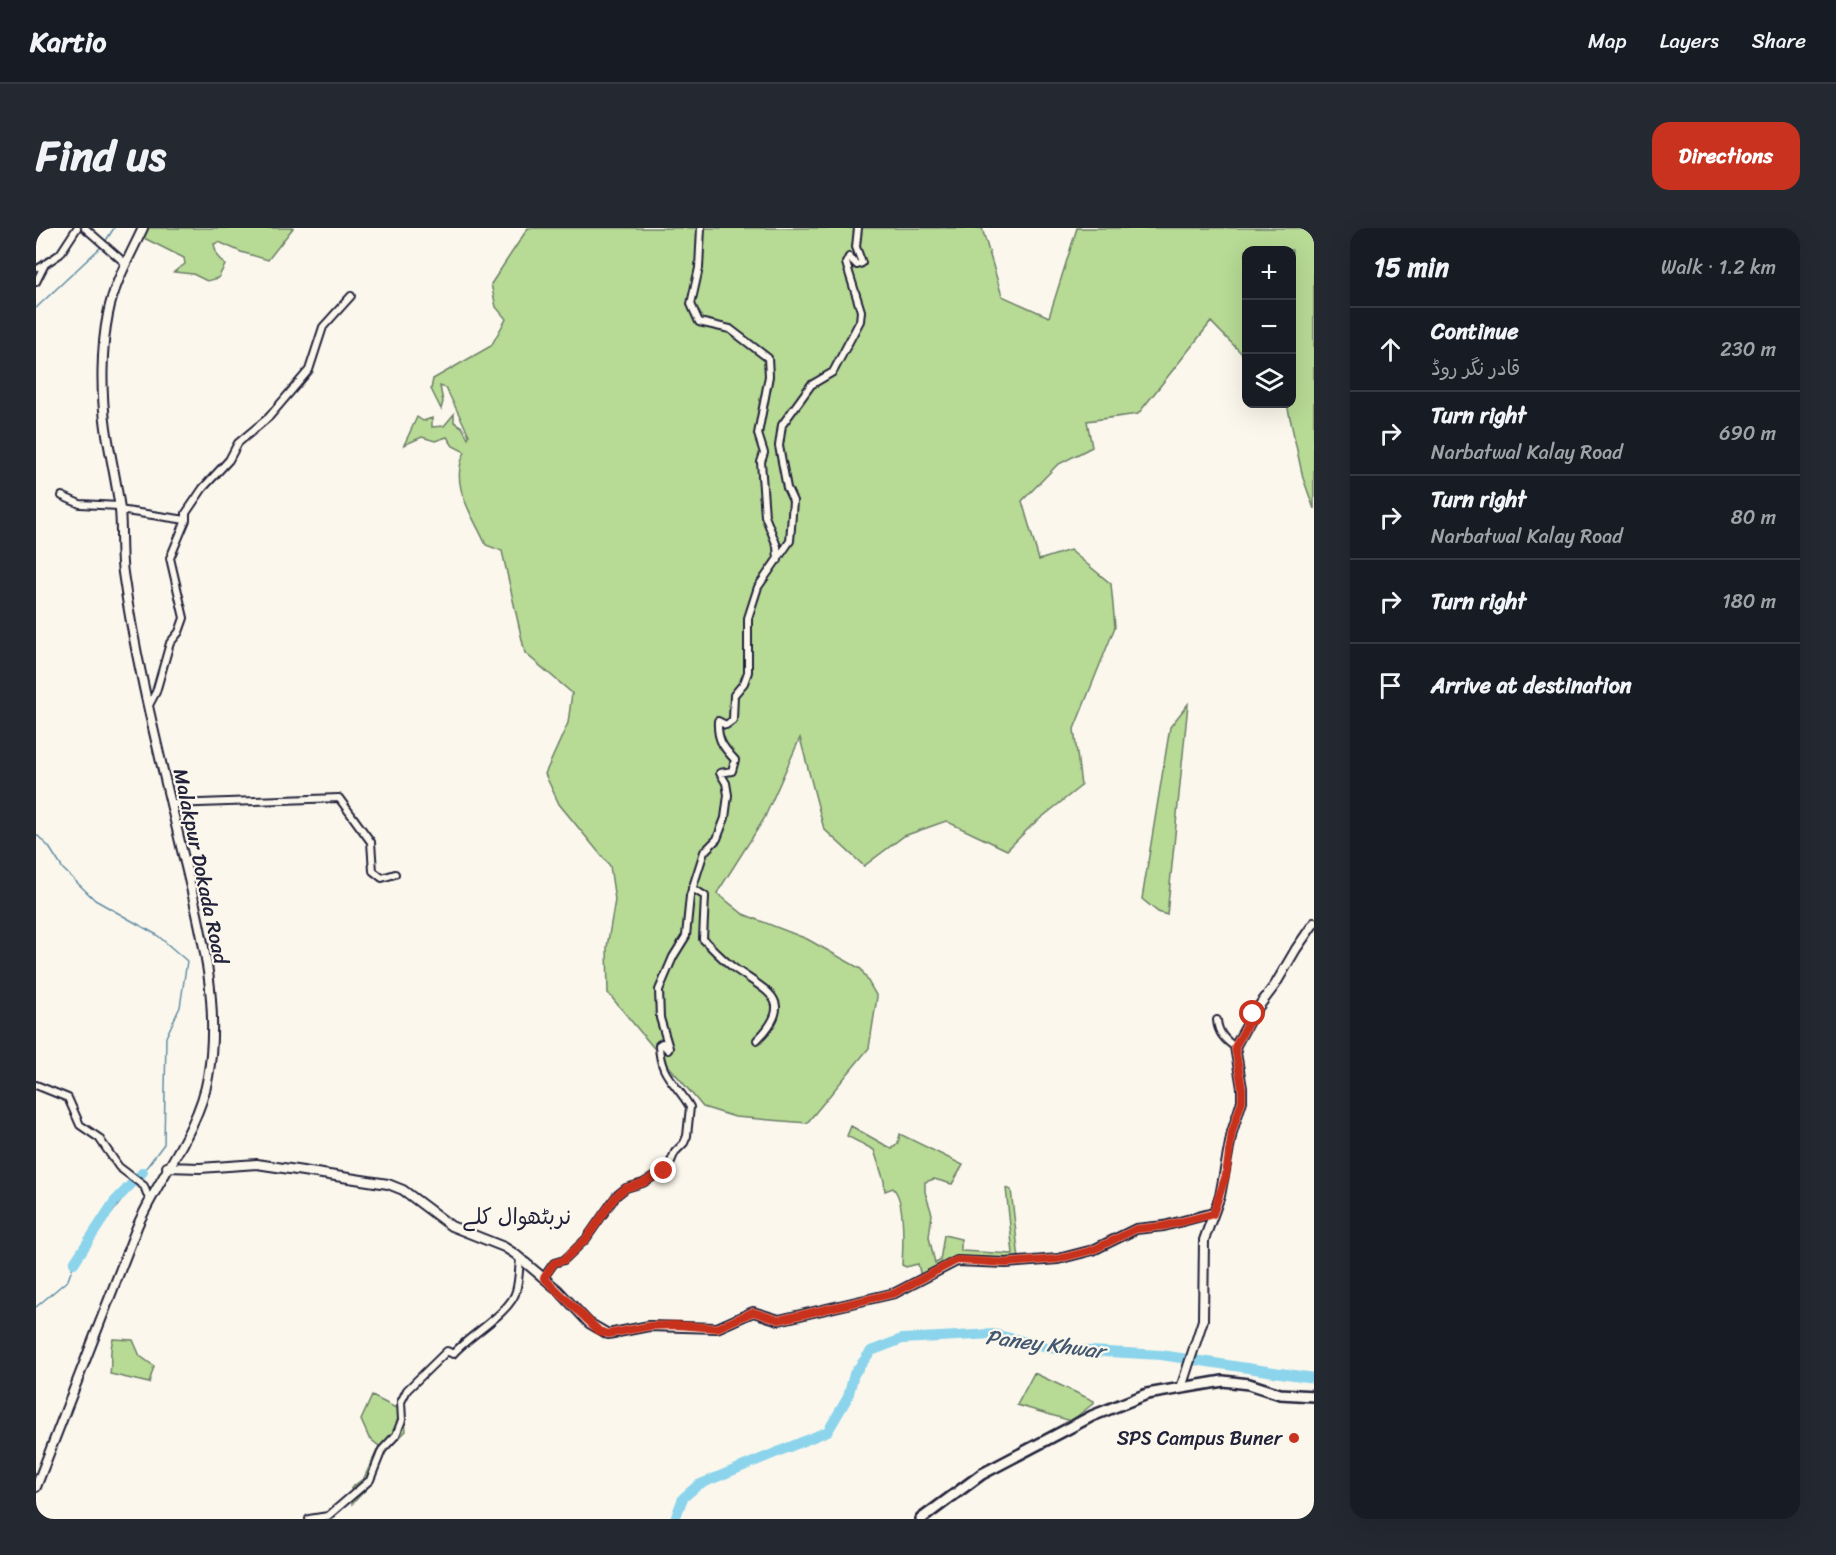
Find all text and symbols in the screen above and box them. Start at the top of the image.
text: Kartio [30,17,106,66]
text: Map [1588,22,1627,60]
text: Layers [1660,22,1719,60]
text: Share [1752,22,1806,60]
text: Find us [36,119,166,193]
button: Directions [1652,122,1800,190]
text: 15 min [1374,244,1449,290]
map controls [1242,246,1296,408]
button: + [1242,246,1296,300]
text: Walk · 1.2 km [1661,250,1776,285]
button: − [1242,300,1296,354]
text: Continue [1431,312,1519,351]
text: 230 m [1720,332,1776,367]
icon: ahead [1374,333,1407,366]
text: قادر نگر روڈ [1431,351,1520,386]
button: layers [1242,354,1296,408]
text: Turn right [1431,396,1526,435]
text: 690 m [1719,416,1776,451]
icon: right [1374,417,1407,450]
text: Narbatwal Kalay Road [1431,435,1623,470]
text: Turn right [1431,480,1526,519]
text: 80 m [1731,500,1776,535]
icon: right [1374,501,1407,534]
text: Narbatwal Kalay Road [1431,519,1623,554]
text: Turn right [1431,582,1526,621]
text: 180 m [1722,584,1776,619]
icon: right [1374,585,1407,618]
text: Arrive at destination [1431,666,1632,705]
icon: arrive [1374,669,1407,702]
street label: Malakpur Dokada Road [163,765,239,968]
route start [1239,1000,1265,1026]
route end [650,1157,676,1183]
district label: نربٹھوال کلے [463,1197,571,1236]
water label: Paney Khwar [984,1318,1111,1371]
place label: SPS Campus Buner [1117,1421,1284,1456]
marker: SPS Campus Buner [1287,1431,1301,1445]

